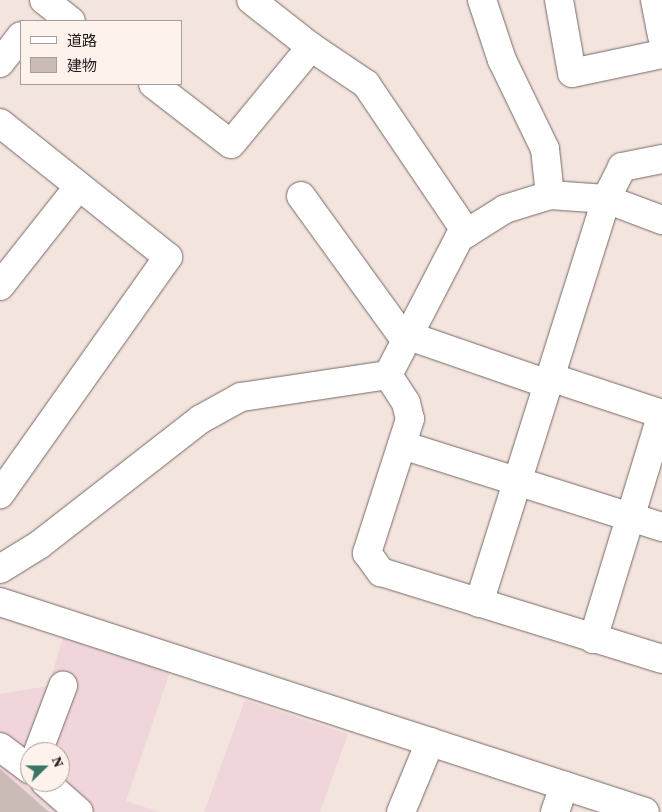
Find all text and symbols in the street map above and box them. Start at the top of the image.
legend [20,20,182,85]
text: 道路 [67,30,97,51]
text: 建物 [67,55,97,76]
north arrow [20,742,70,792]
text: N [47,753,69,770]

